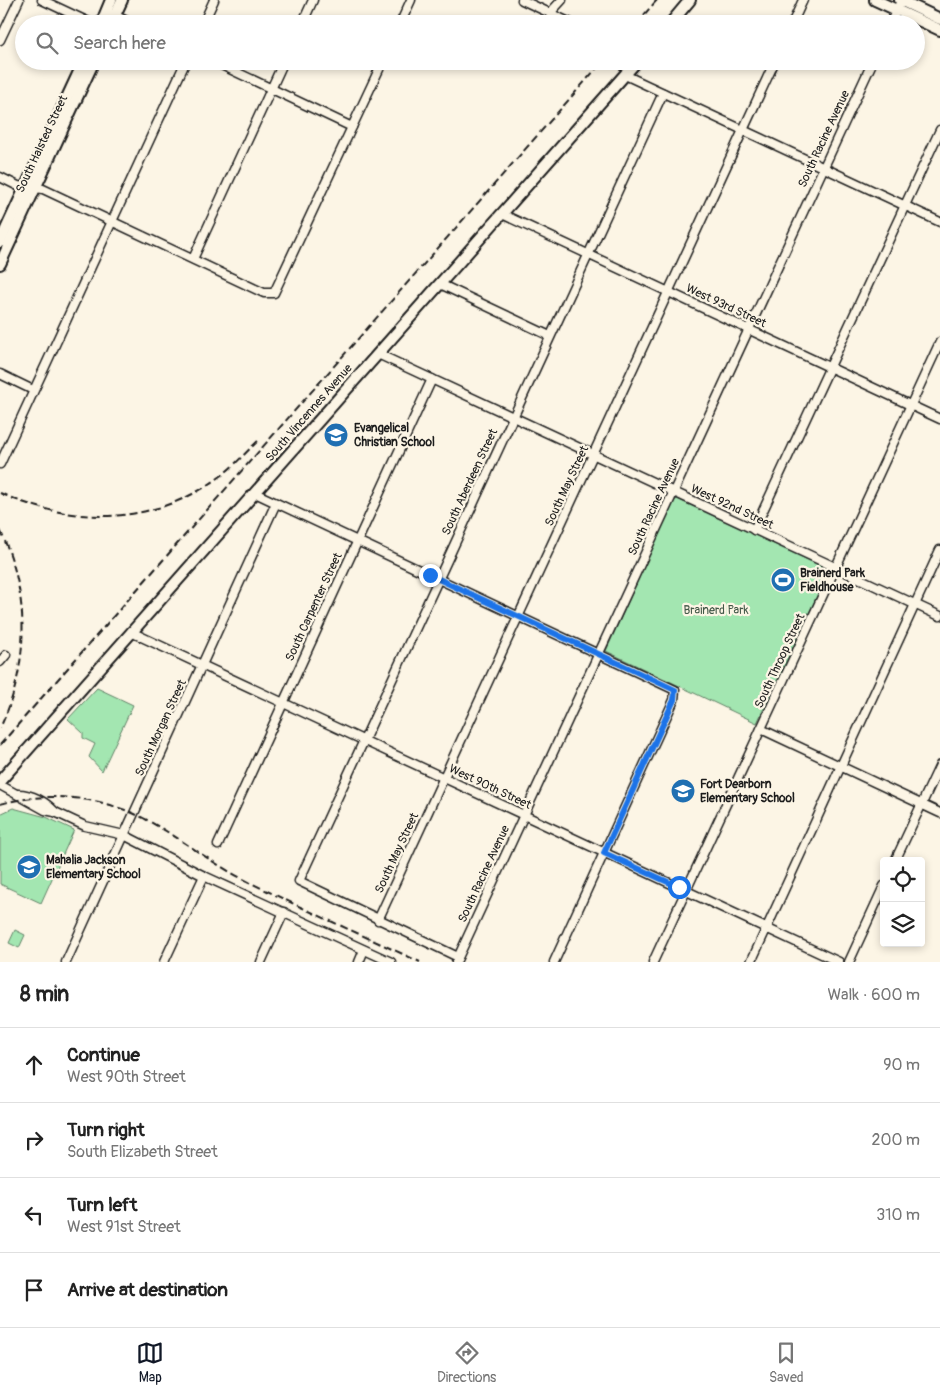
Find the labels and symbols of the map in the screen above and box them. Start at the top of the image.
street label: South Racine Avenue [795,88,853,190]
street label: South Halsted Street [13,93,71,195]
street label: West 93rd Street [683,281,769,331]
street label: South Vincennes Avenue [262,361,356,465]
place label: Evangelical Christian School [354,421,435,450]
school or university icon: Evangelical Christian School [323,422,349,448]
street label: South Aberdeen Street [439,426,501,538]
street label: South May Street [542,443,592,529]
street label: South Racine Avenue [625,456,683,558]
street label: West 92nd Street [688,481,776,533]
street label: South Carpenter Street [282,550,346,664]
route end [419,564,442,587]
place label: Brainerd Park Fieldhouse [800,566,866,595]
sports icon: Brainerd Park Fieldhouse [770,567,796,593]
park label: Brainerd Park [684,603,748,618]
street label: South Throop Street [752,611,809,711]
street label: South Morgan Street [132,677,190,779]
street label: West 90th Street [447,761,534,813]
place label: Fort Dearborn Elementary School [700,777,795,806]
school or university icon: Fort Dearborn Elementary School [670,778,696,804]
street label: South May Street [372,810,422,896]
street label: South Racine Avenue [455,823,513,925]
place label: Mahalia Jackson Elementary School [46,853,141,882]
school or university icon: Mahalia Jackson Elementary School [16,854,42,880]
route start [668,876,691,899]

